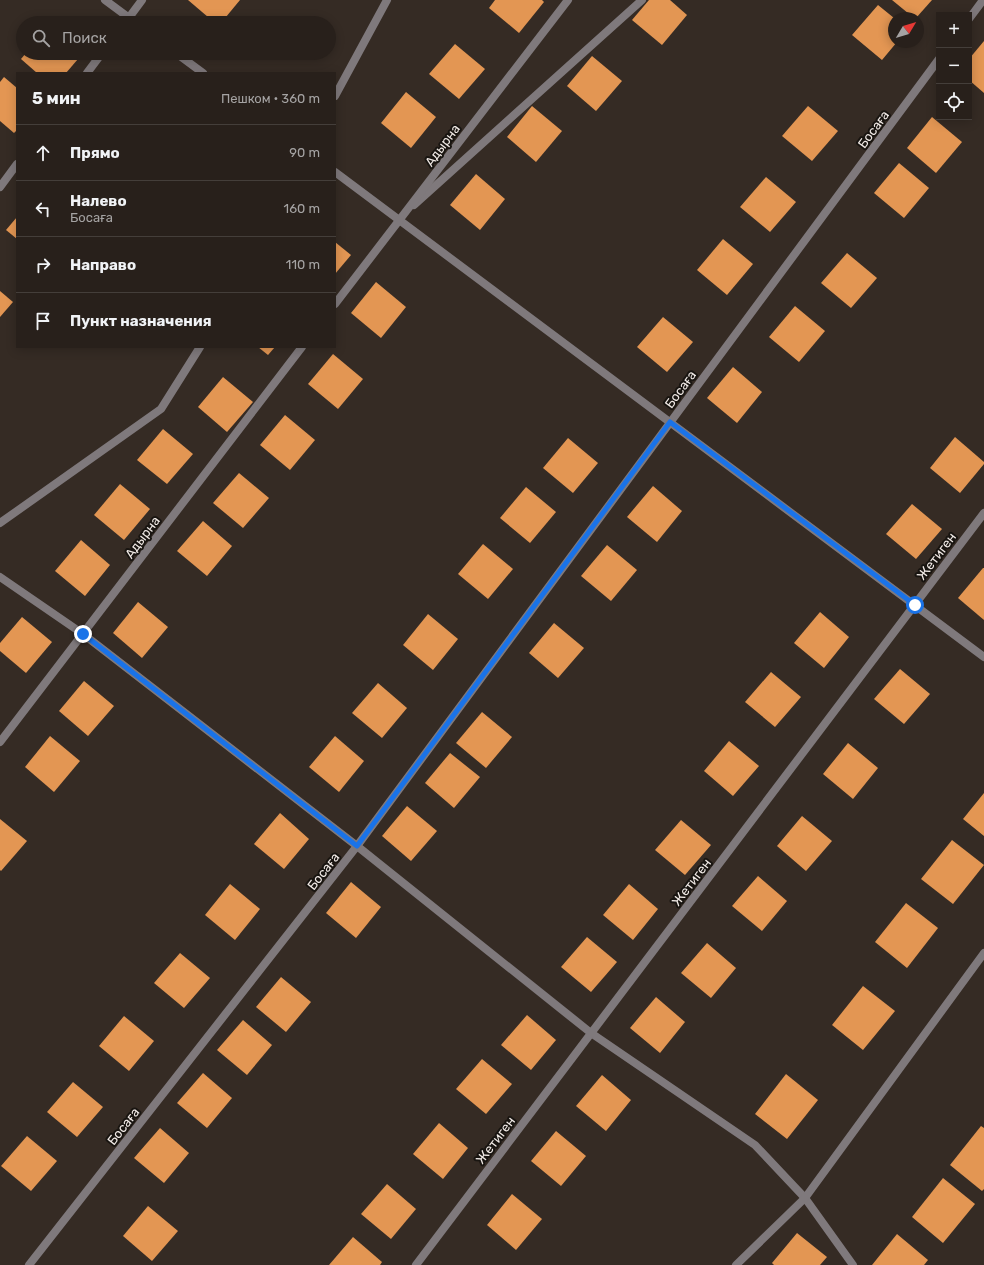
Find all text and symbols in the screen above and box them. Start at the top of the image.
north arrow [888,12,924,48]
map controls [936,12,972,120]
button: + [936,12,972,48]
search box [16,16,336,60]
icon: search [30,27,52,49]
text: Поиск [62,29,107,47]
button: − [936,48,972,84]
button: locate [936,84,972,120]
text: 5 мин [32,88,81,108]
text: Пешком · 360 m [221,91,320,106]
street label: Босаға [855,108,892,151]
street label: Адырна [422,121,463,169]
icon: ahead [32,142,54,164]
text: Прямо [70,144,120,162]
text: 90 m [289,145,320,160]
text: Налево [70,192,127,210]
icon: left [32,198,54,220]
text: 160 m [284,201,320,216]
text: Босаға [70,210,113,225]
icon: right [32,254,54,276]
text: Направо [70,256,136,274]
text: 110 m [286,257,320,272]
icon: arrive [32,310,54,332]
text: Пункт назначения [70,312,212,330]
street label: Босаға [662,368,699,411]
street label: Адырна [122,513,163,561]
street label: Жетиген [914,530,959,583]
route start [906,596,924,614]
route end [74,625,92,643]
street label: Босаға [304,850,343,893]
street label: Жетиген [669,856,714,909]
street label: Босаға [104,1105,143,1148]
street label: Жетиген [473,1114,518,1167]

